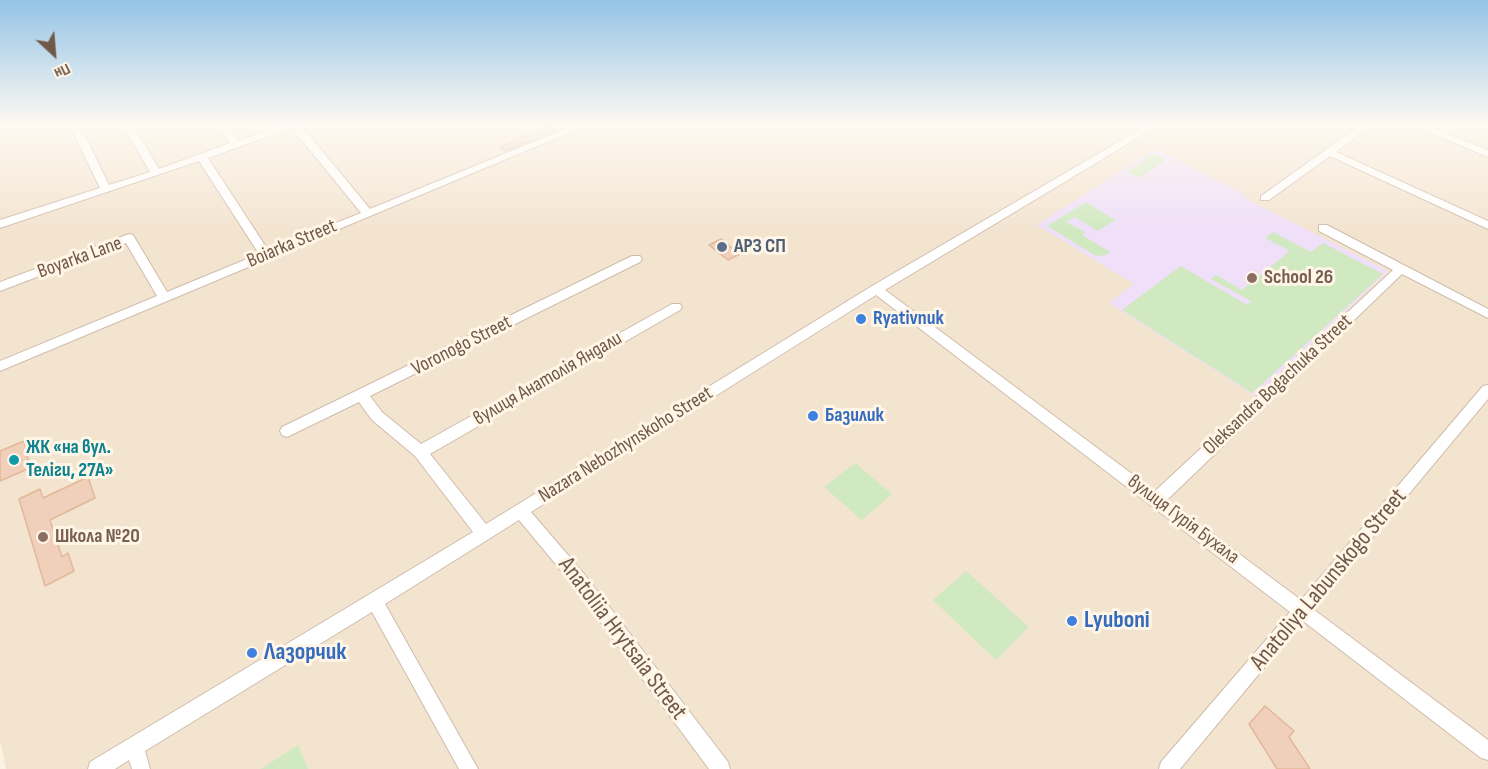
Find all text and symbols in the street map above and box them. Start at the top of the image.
north arrow [24,24,84,84]
text: Пн [51,59,73,83]
street label: Boiarka Street [244,214,340,274]
street label: Boyarka Lane [34,232,126,284]
place label: АРЗ СП [734,235,786,259]
marker: АРЗ СП [715,240,729,254]
place label: School 26 [1264,266,1333,290]
marker: School 26 [1245,271,1259,285]
place label: Ryativnuk [873,307,944,331]
street label: Oleksandra Bogachuka Street [1198,310,1358,460]
street label: Voronogo Street [408,311,516,381]
marker: Ryativnuk [854,312,868,326]
street label: вулиця Анатолія Яндали [469,327,627,431]
street label: Nazara Nebozhynskoho Street [535,382,717,508]
place label: Базилик [825,404,884,428]
marker: Базилик [806,409,820,423]
place label: ЖК «на вул. Теліги, 27А» [26,436,114,483]
marker: ЖК «на вул. Теліги, 27А» [7,453,21,467]
street label: вулиця Гурія Бухала [1122,470,1244,570]
street label: Anatoliya Labunskogo Street [1245,483,1413,677]
place label: Школа №20 [55,525,140,549]
marker: Школа №20 [36,530,50,544]
street label: Anatoliia Hrytsaia Street [551,552,693,726]
place label: Lyuboni [1084,607,1150,635]
marker: Lyuboni [1065,614,1079,628]
place label: Лазорчик [264,639,346,667]
marker: Лазорчик [245,646,259,660]

